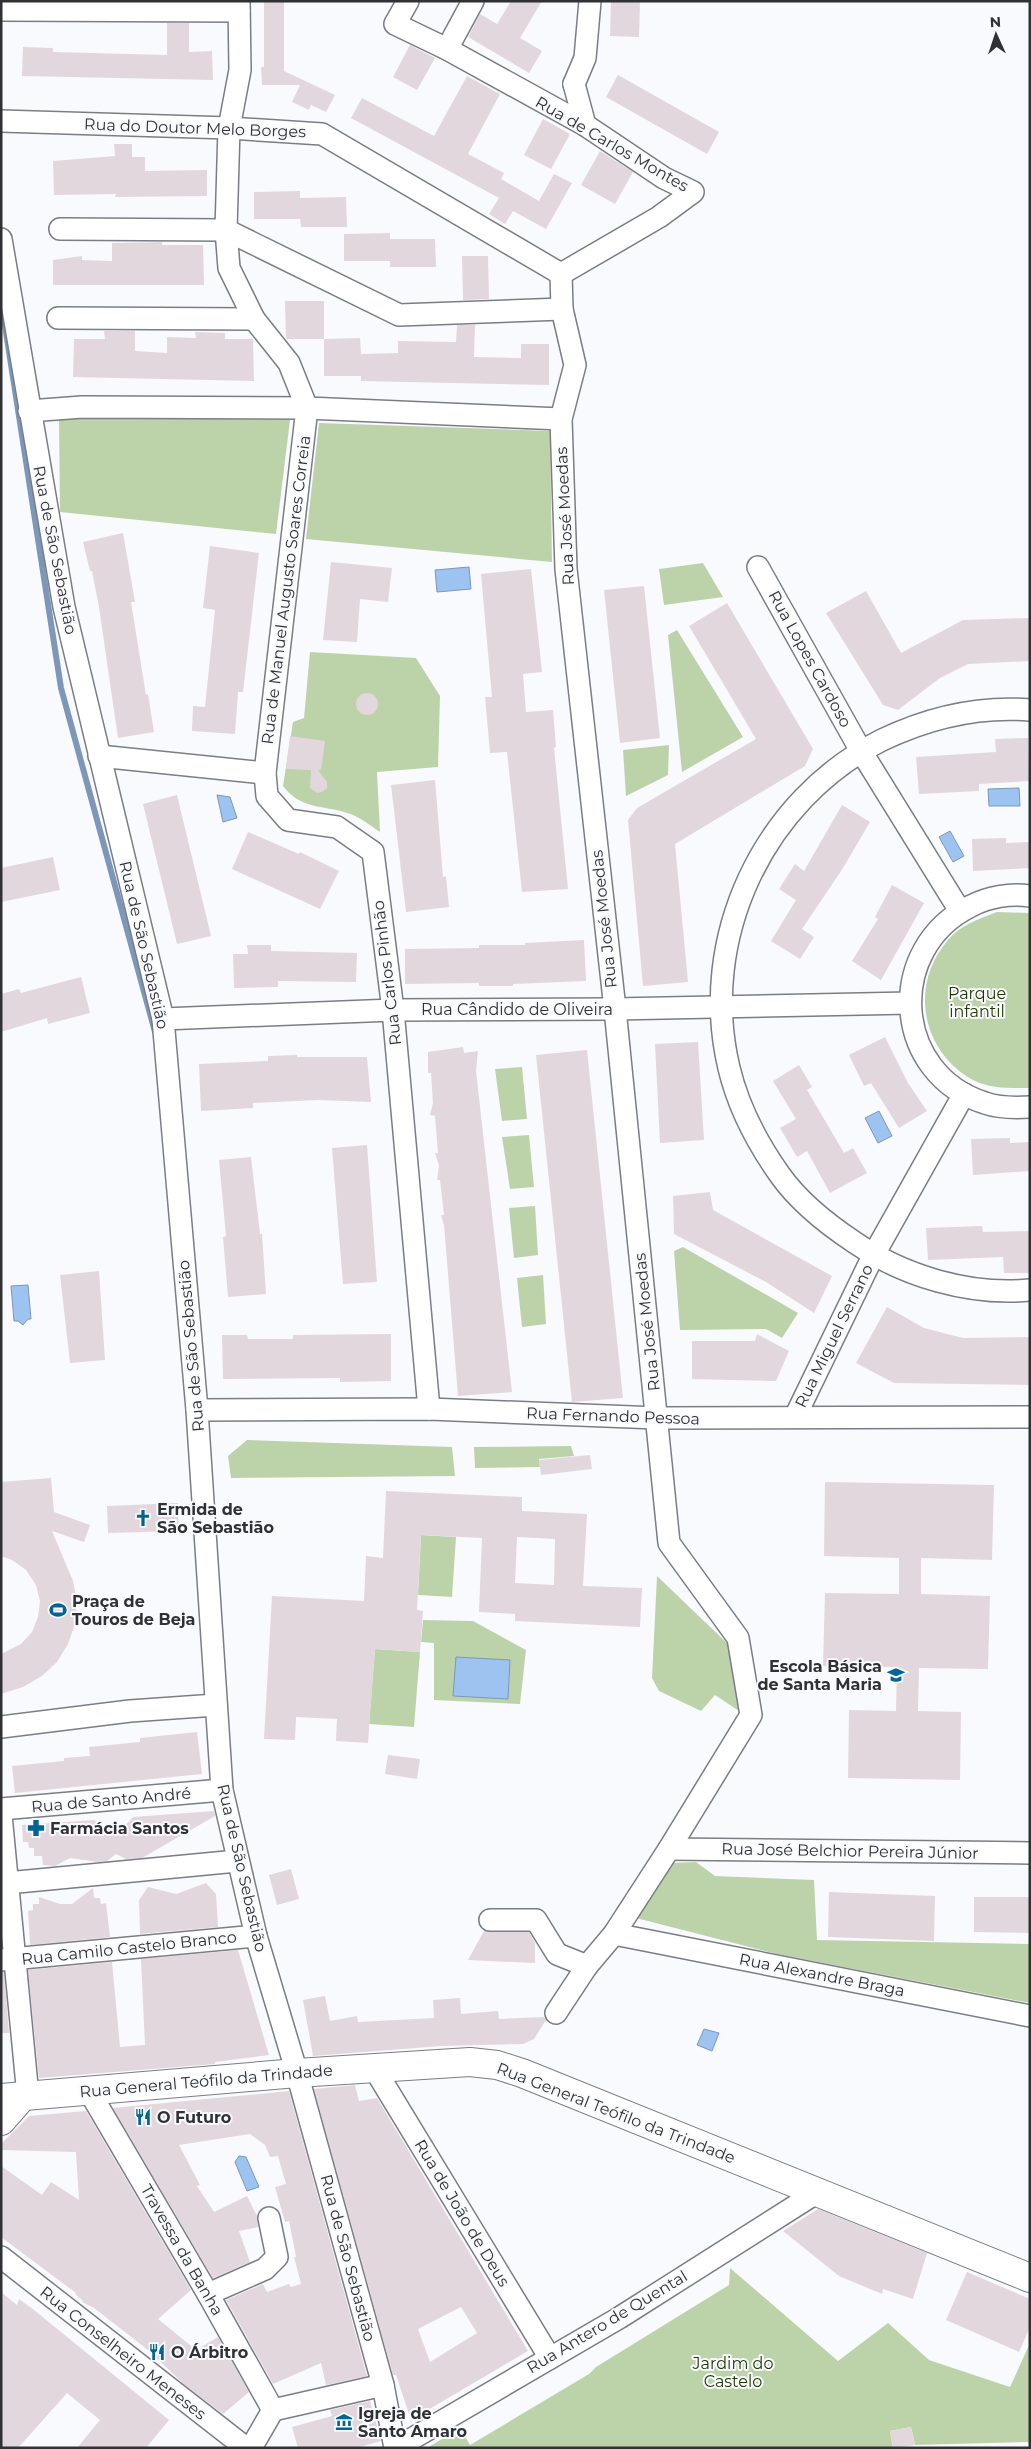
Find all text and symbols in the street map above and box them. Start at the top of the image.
north arrow [971,10,1021,60]
text: N [989,13,1001,31]
street label: Rua de Carlos Montes [532,92,692,196]
street label: Rua do Doutor Melo Borges [84,115,306,141]
street label: Rua de Manuel Augusto Soares Correia [258,434,314,746]
street label: Rua José Moedas [552,446,578,586]
street label: Rua de São Sebastião [29,464,81,636]
street label: Rua Lopes Cardoso [765,587,855,731]
street label: Rua José Moedas [587,849,621,989]
street label: Rua de São Sebastião [115,859,173,1031]
street label: Rua Carlos Pinhão [369,899,405,1047]
park label: Parque infantil [948,984,1006,1021]
street label: Rua Cândido de Oliveira [421,1000,613,1019]
street label: Rua José Moedas [630,1252,664,1392]
street label: Rua de São Sebastião [174,1260,208,1432]
street label: Rua Miguel Serrano [791,1261,877,1411]
street label: Rua Fernando Pessoa [526,1403,700,1429]
place label: Ermida de São Sebastião [157,1500,274,1537]
church icon: Ermida de São Sebastião [133,1508,153,1528]
place label: Praça de Touros de Beja [72,1592,195,1629]
sports icon: Praça de Touros de Beja [48,1600,68,1620]
place label: Escola Básica de Santa Maria [757,1657,882,1694]
school or university icon: Escola Básica de Santa Maria [886,1665,906,1685]
street label: Rua de São Sebastião [213,1782,271,1954]
street label: Rua de Santo André [30,1784,192,1816]
pharmacy icon: Farmácia Santos [26,1818,46,1838]
place label: Farmácia Santos [50,1819,189,1838]
street label: Rua José Belchior Pereira Júnior [721,1839,979,1863]
street label: Rua Camilo Castelo Branco [20,1927,238,1969]
street label: Rua Alexandre Braga [738,1950,906,2000]
street label: Rua General Teófilo da Trindade [494,2059,738,2167]
street label: Rua General Teófilo da Trindade [79,2060,333,2102]
restaurant icon: O Futuro [133,2107,153,2127]
place label: O Futuro [157,2108,231,2127]
street label: Rua de João de Deus [410,2136,514,2290]
street label: Rua de São Sebastião [317,2172,379,2344]
street label: Travessa da Banha [137,2181,227,2319]
street label: Rua Antero de Quental [523,2267,691,2377]
street label: Rua Conselheiro Meneses [36,2282,210,2424]
restaurant icon: O Árbitro [147,2342,167,2362]
place label: O Árbitro [171,2343,248,2362]
park label: Jardim do Castelo [692,2354,773,2391]
place label: Igreja de Santo Amaro [358,2404,467,2441]
museum icon: Igreja de Santo Amaro [334,2412,354,2432]

